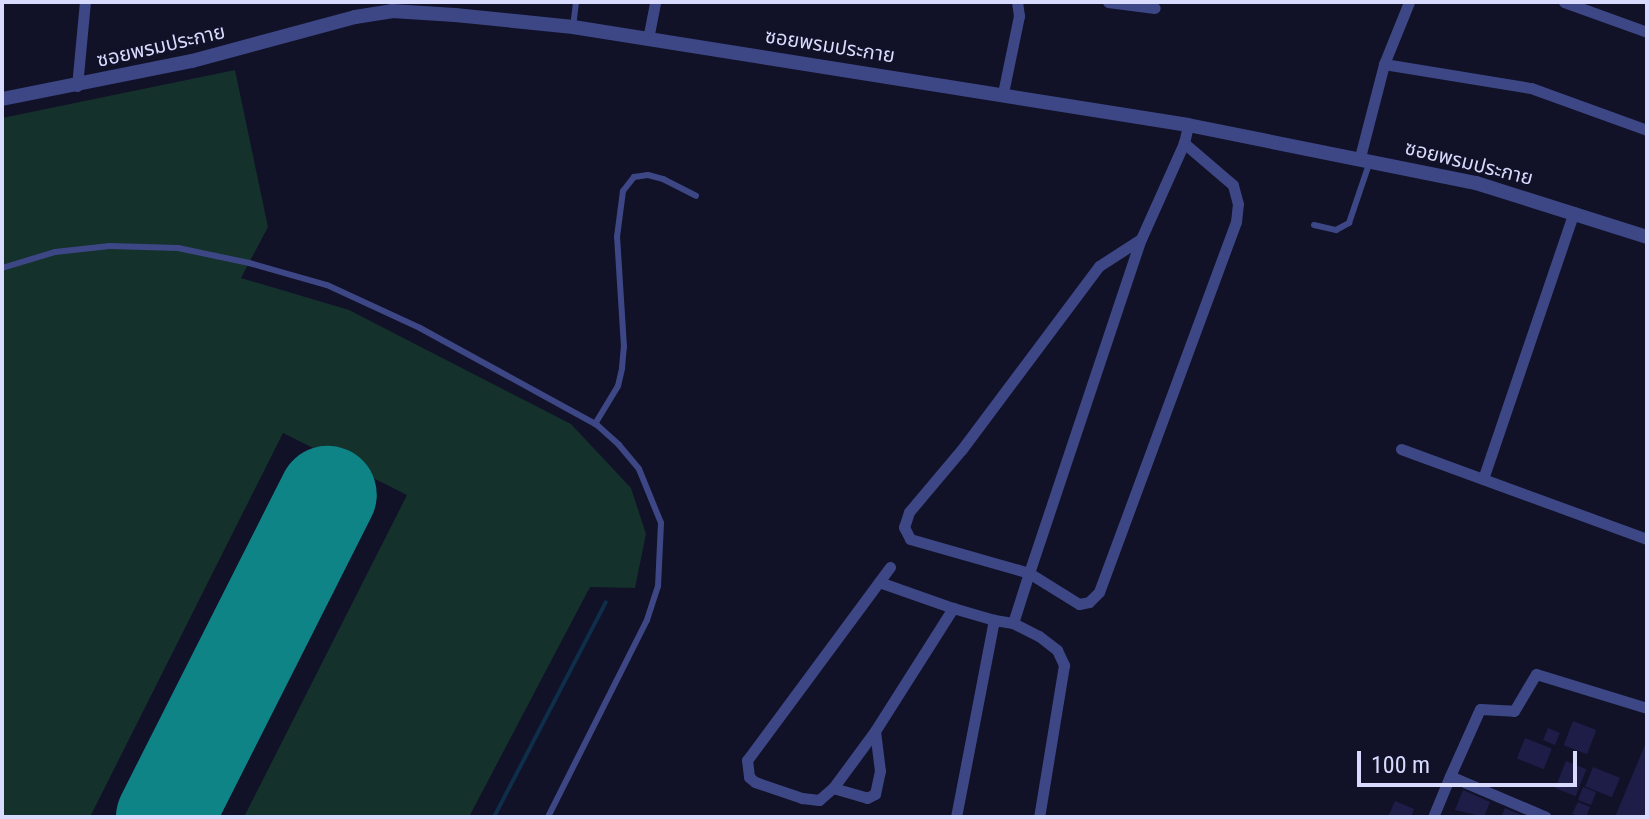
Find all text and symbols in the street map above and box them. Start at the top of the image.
street label: ซอยพรมประกาย [94,20,228,72]
street label: ซอยพรมประกาย [763,24,897,68]
street label: ซอยพรมประกาย [1403,136,1535,190]
scale bar [1361,735,1581,785]
text: 100 m [1371,751,1430,779]

